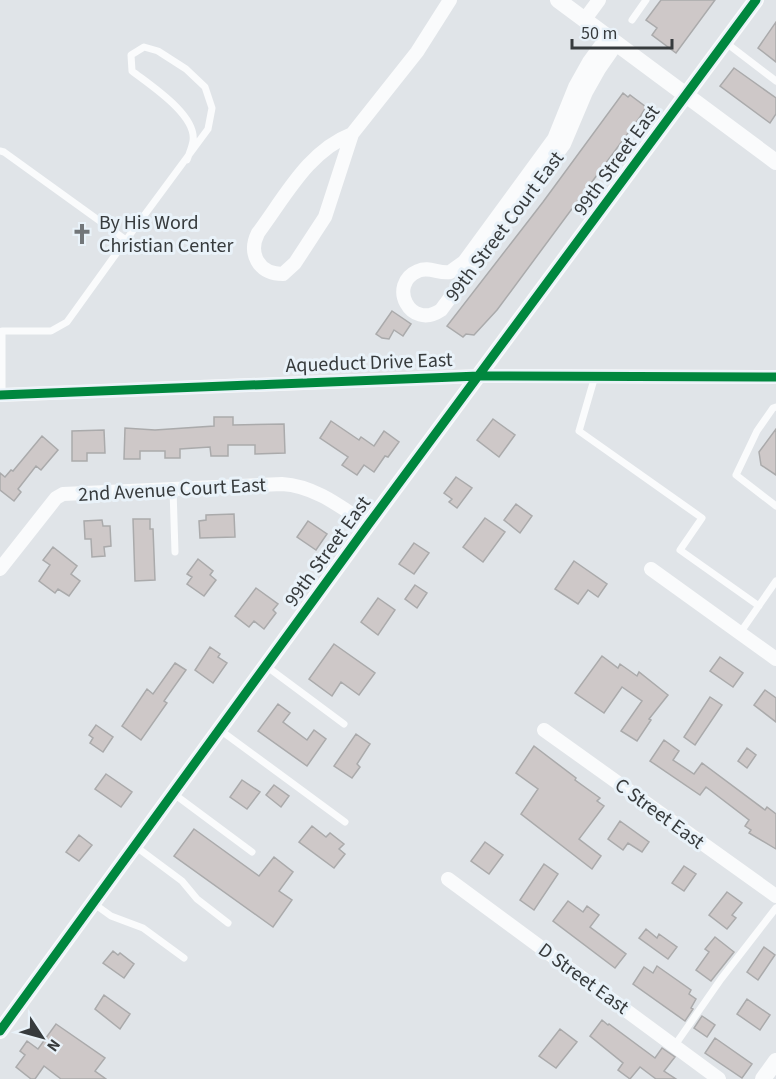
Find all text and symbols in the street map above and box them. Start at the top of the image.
scale bar [572,12,672,50]
text: 50 m [581,21,617,46]
street label: 99th Street East [567,99,667,222]
street label: 99th Street Court East [439,145,571,308]
place label: By His Word Christian Center [99,209,234,260]
church icon: By His Word Christian Center [70,222,94,246]
street label: Aqueduct Drive East [285,346,453,380]
street label: 2nd Avenue Court East [78,471,267,509]
street label: 99th Street East [278,490,378,613]
street label: C Street East [609,772,710,856]
street label: D Street East [532,936,635,1021]
north arrow [12,1007,72,1067]
text: N [41,1034,65,1056]

